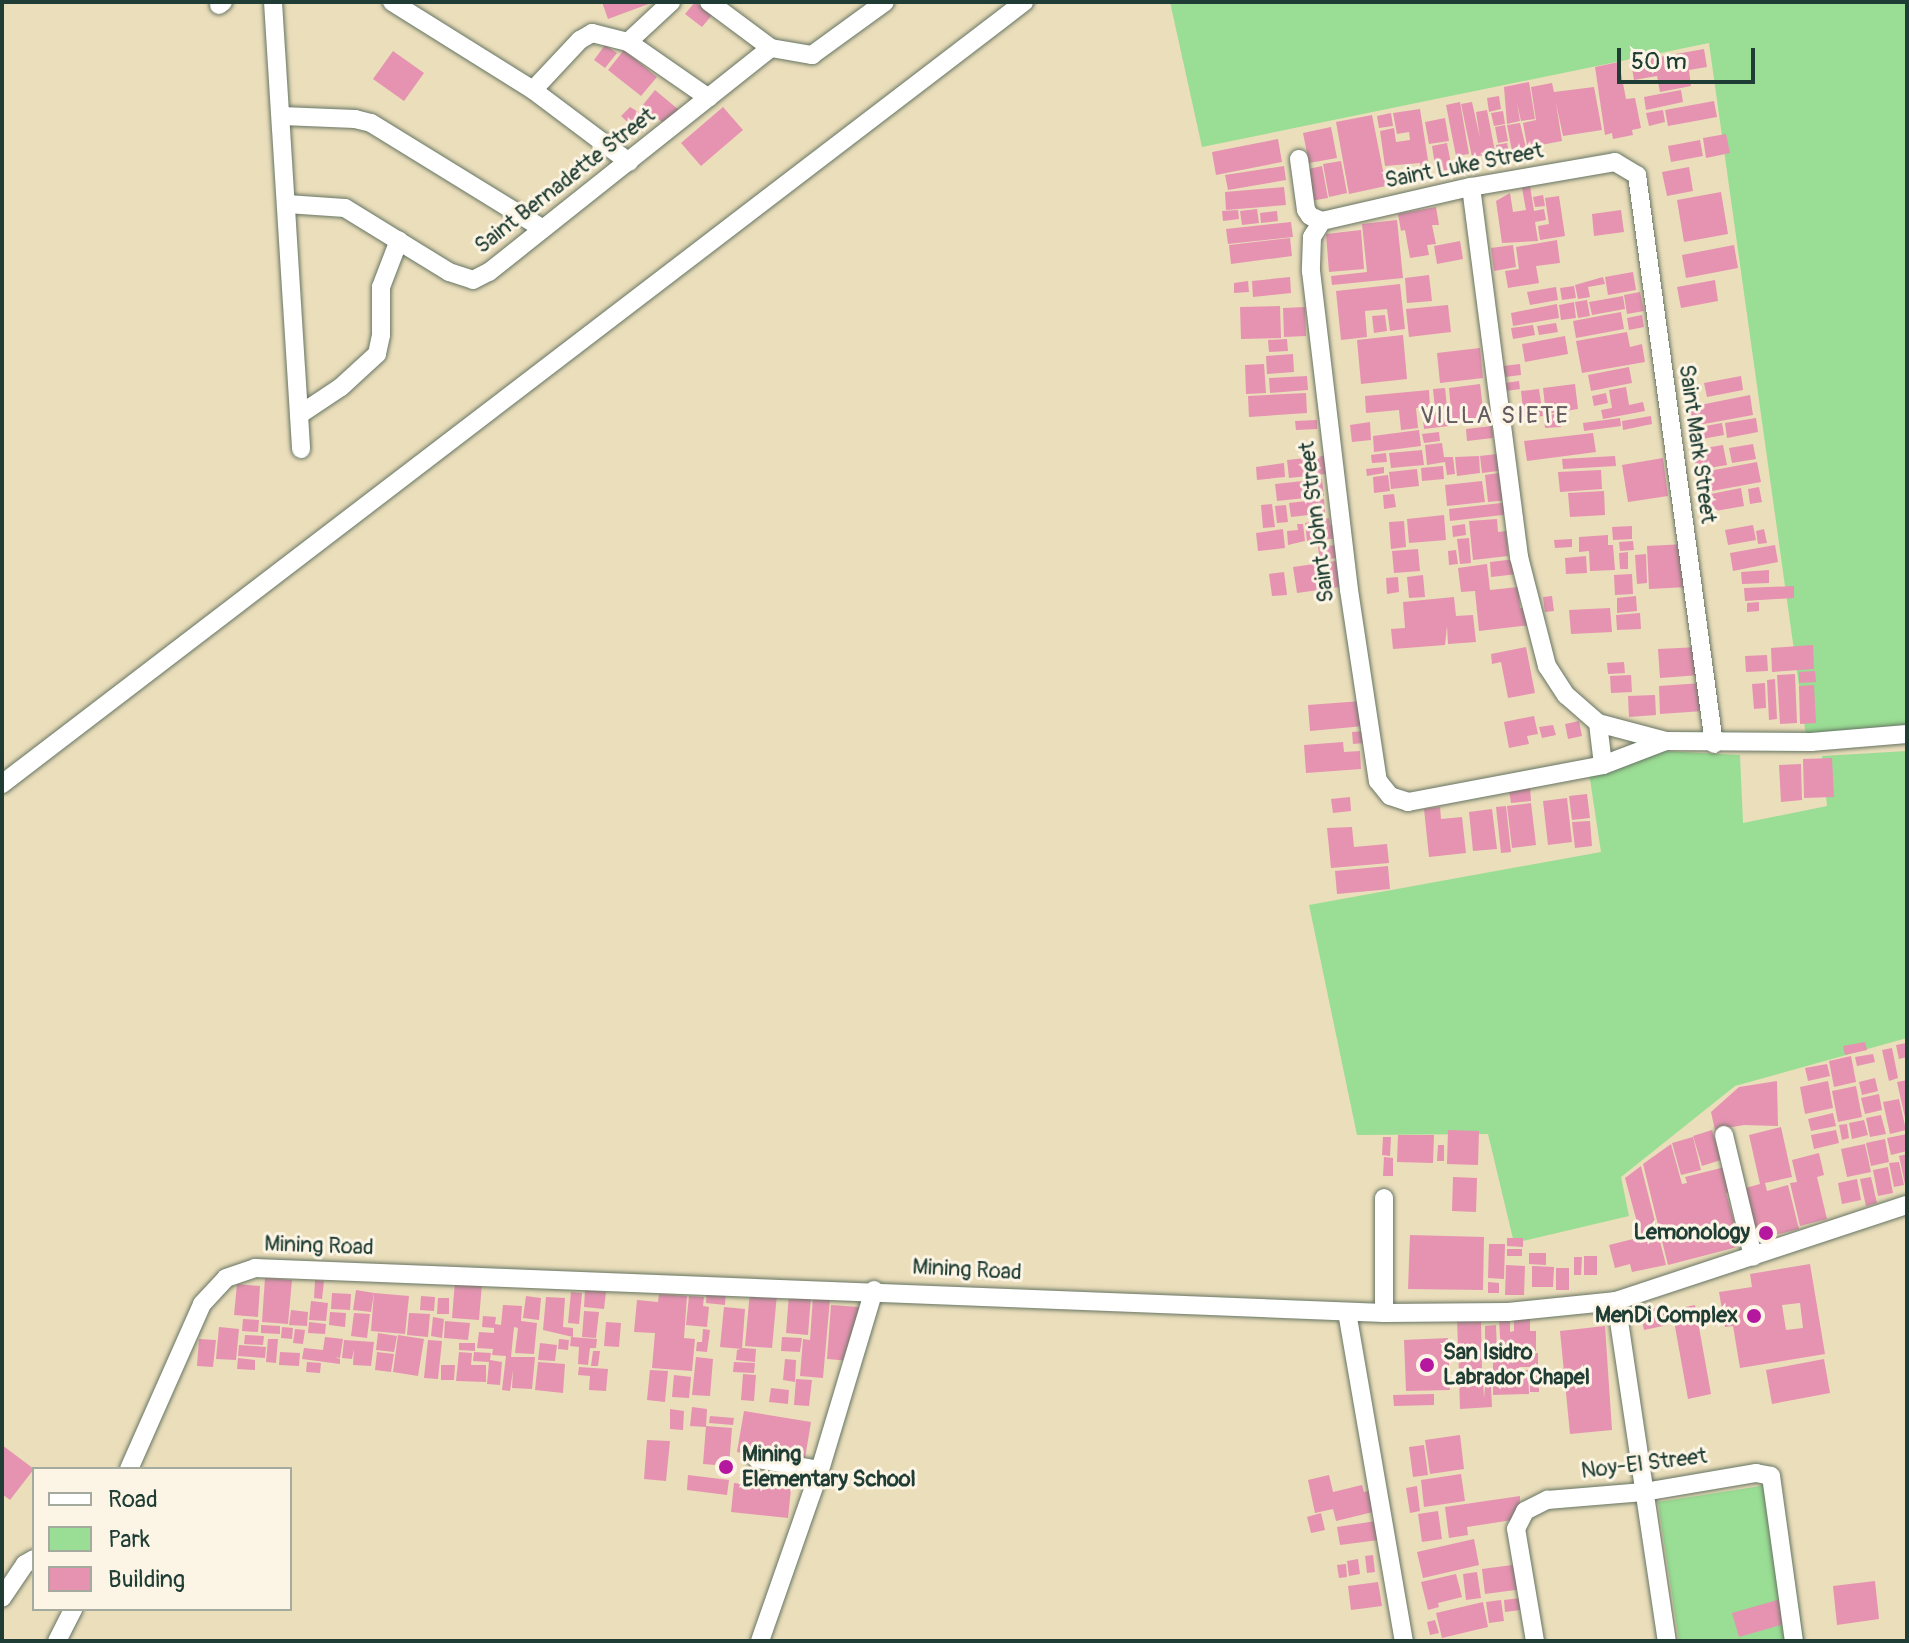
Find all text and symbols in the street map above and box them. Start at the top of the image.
scale bar [1621,32,1759,82]
text: 50 m [1631,47,1687,76]
street label: Saint Bernadette Street [470,102,660,260]
street label: Saint Luke Street [1383,138,1545,194]
street label: Saint Mark Street [1673,363,1721,525]
district label: VILLA SIETE [1420,402,1570,430]
street label: Saint John Street [1294,440,1340,604]
place label: Lemonology [1634,1220,1750,1246]
marker: Lemonology [1757,1224,1775,1242]
street label: Mining Road [264,1231,374,1261]
street label: Mining Road [912,1254,1022,1286]
place label: MenDi Complex [1595,1303,1738,1329]
marker: MenDi Complex [1745,1307,1763,1325]
place label: San Isidro Labrador Chapel [1443,1339,1590,1390]
marker: San Isidro Labrador Chapel [1418,1356,1436,1374]
place label: Mining Elementary School [742,1441,916,1492]
street label: Noy-El Street [1580,1443,1708,1485]
marker: Mining Elementary School [717,1458,735,1476]
legend [32,1467,292,1611]
text: Road [108,1485,158,1514]
text: Park [108,1525,150,1554]
text: Building [108,1565,185,1594]

